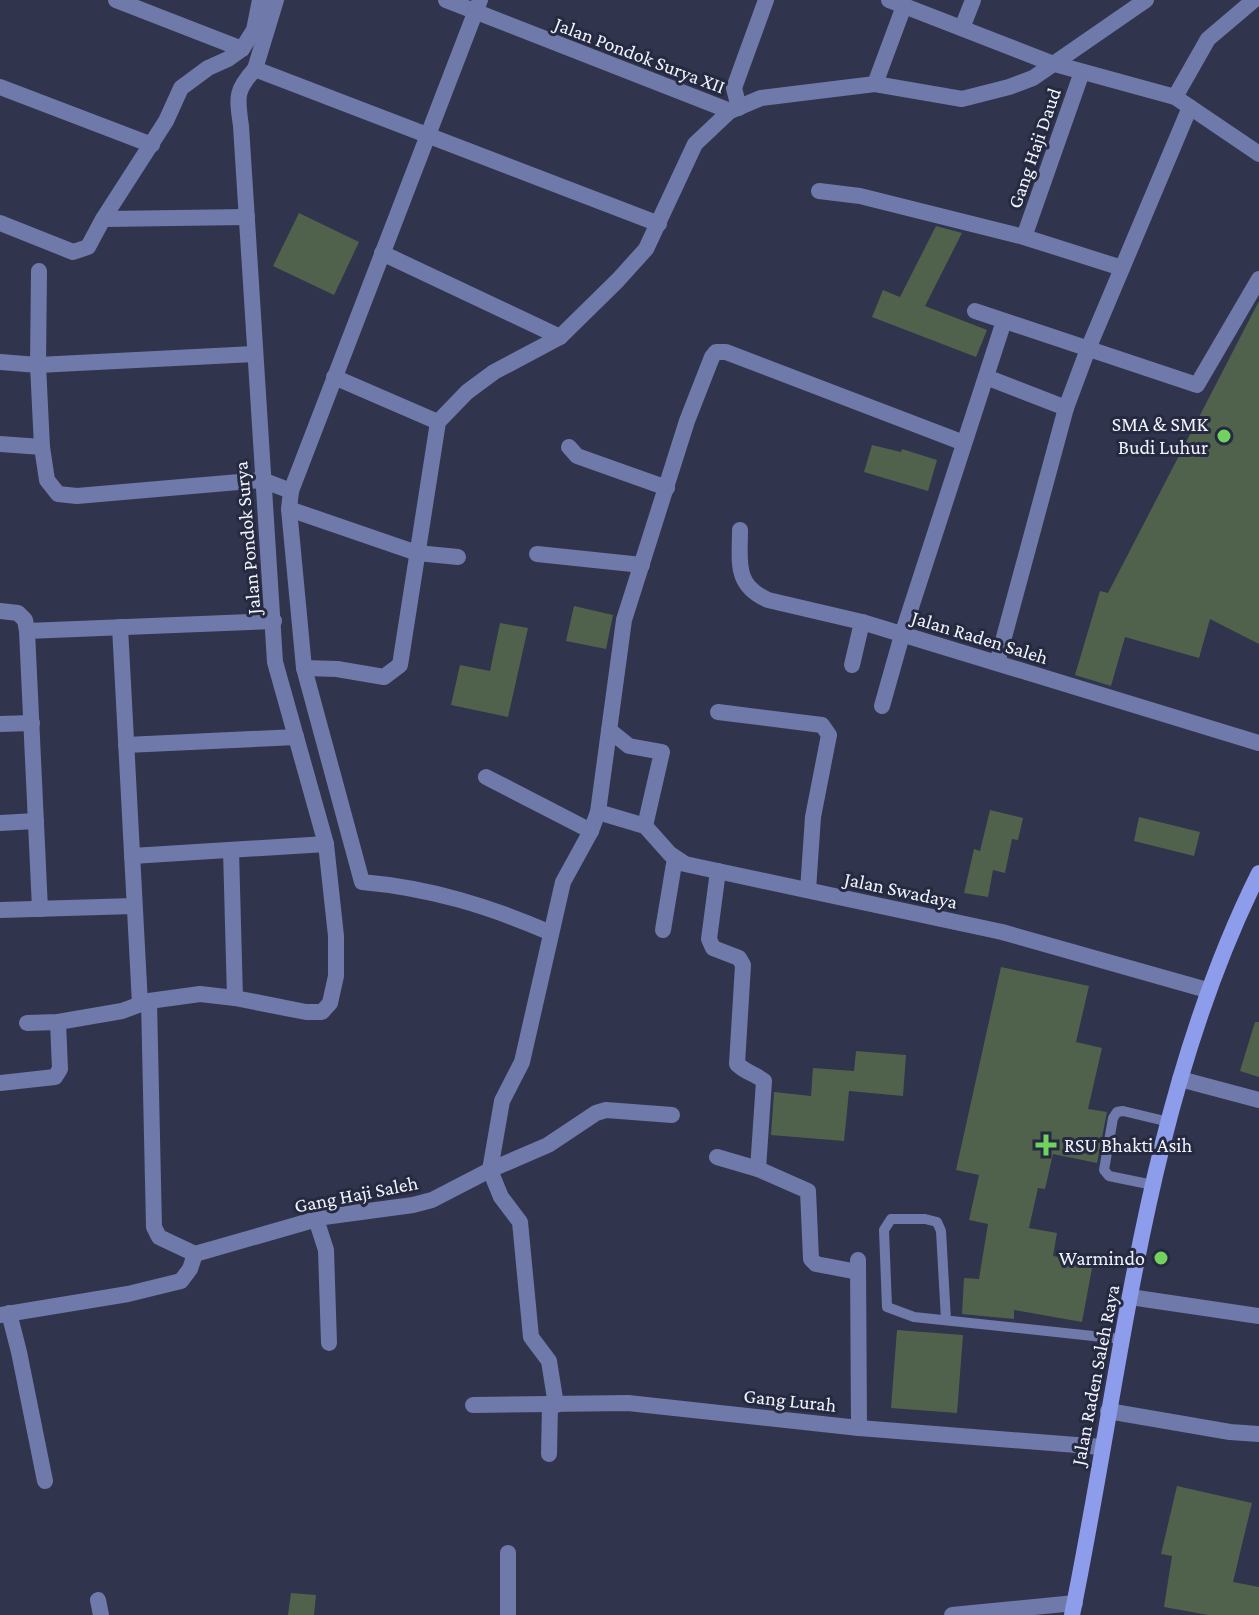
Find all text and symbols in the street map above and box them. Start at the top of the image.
street label: Jalan Pondok Surya XII [549,12,728,99]
street label: Gang Haji Daud [1003,84,1066,211]
place label: SMA & SMK Budi Luhur [1112,413,1209,458]
marker: SMA & SMK Budi Luhur [1215,427,1233,445]
street label: Jalan Pondok Surya [229,460,266,618]
street label: Jalan Raden Saleh [907,605,1051,669]
street label: Jalan Swadaya [840,867,960,914]
marker: RSU Bhakti Asih [1035,1134,1057,1156]
place label: RSU Bhakti Asih [1064,1134,1193,1156]
street label: Gang Haji Saleh [292,1171,420,1218]
place label: Warmindo [1059,1247,1145,1269]
marker: Warmindo [1152,1249,1170,1267]
street label: Jalan Raden Saleh Raya [1066,1283,1124,1469]
street label: Gang Lurah [742,1384,838,1417]

